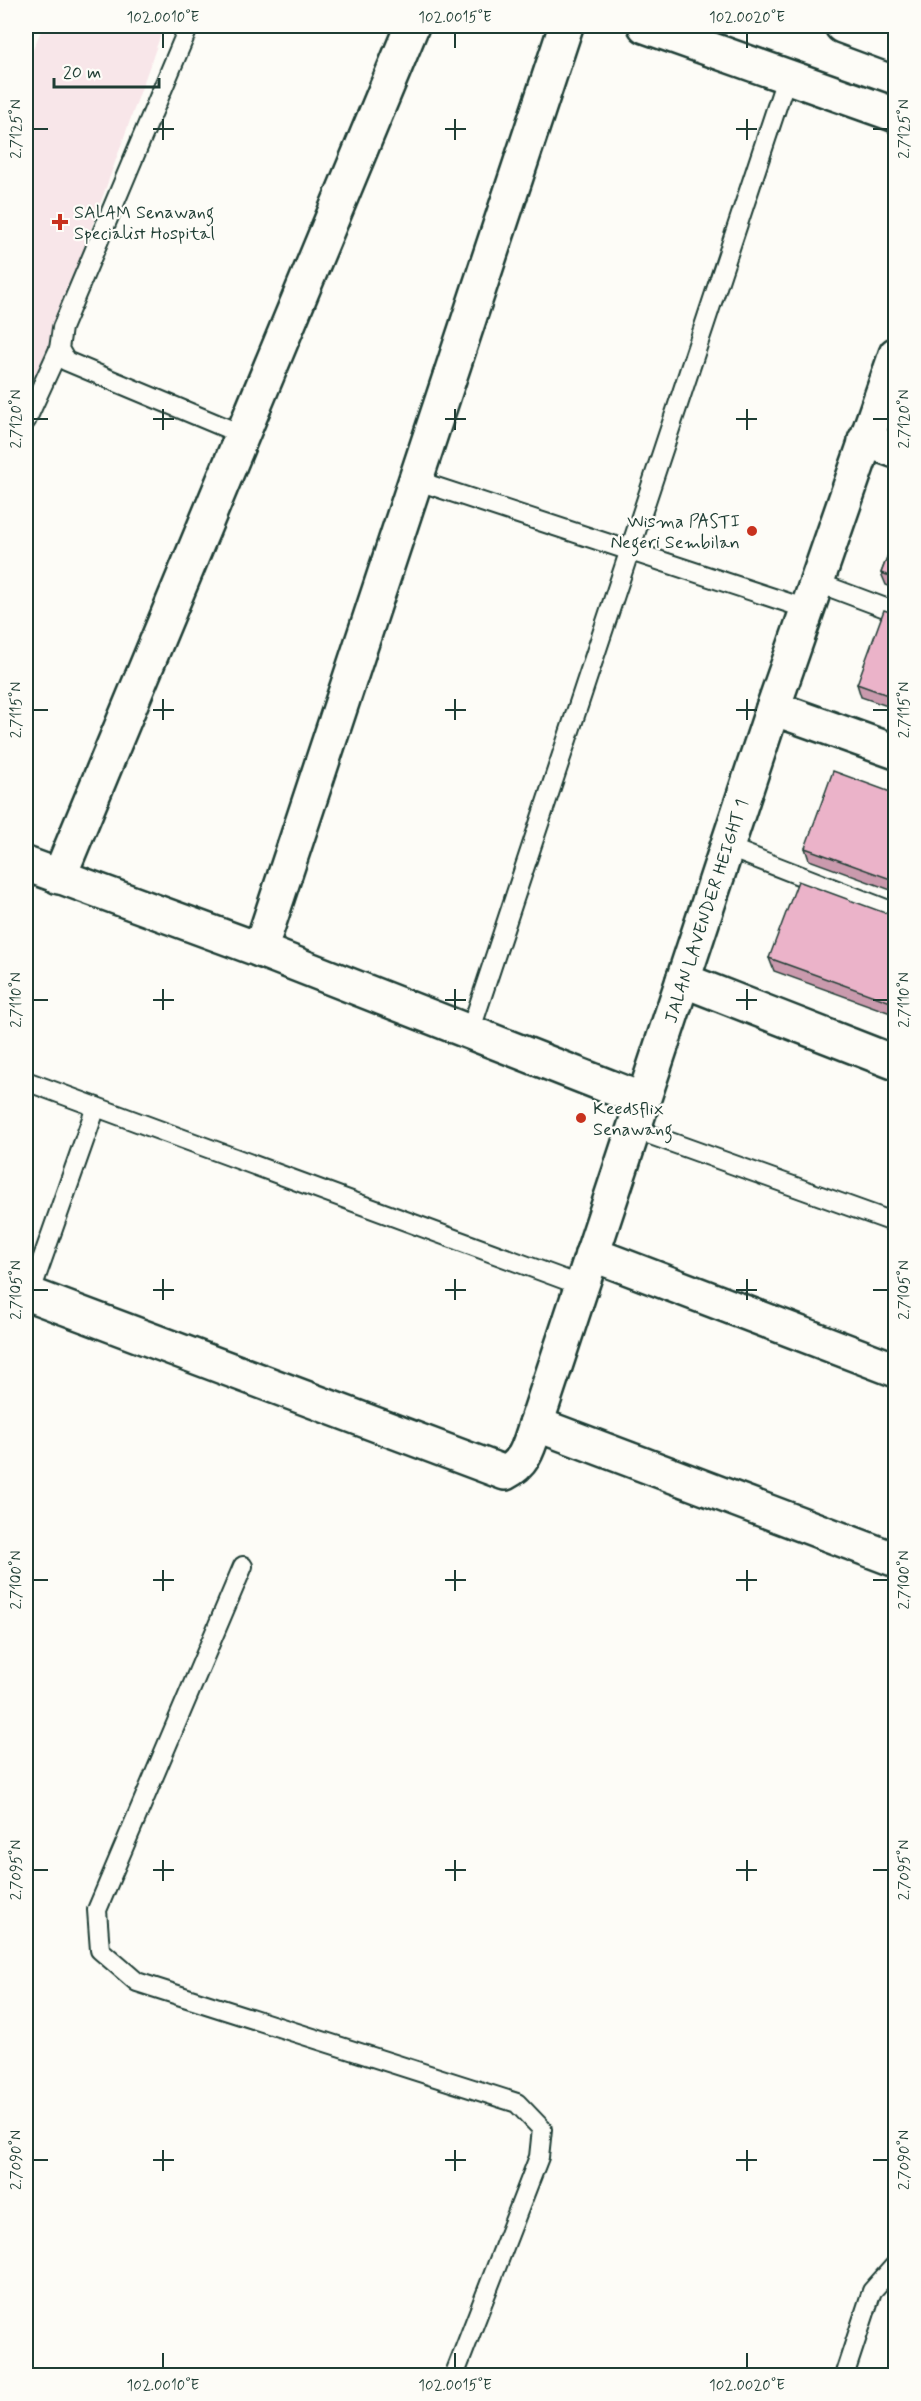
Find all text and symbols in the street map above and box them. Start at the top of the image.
text: 102.0010°E [127,8,200,28]
text: 102.0015°E [418,8,492,28]
text: 102.0020°E [709,8,785,28]
scale bar [54,51,159,89]
text: 20 m [63,61,101,85]
text: 2.7125°N [7,99,27,159]
text: 2.7125°N [895,99,915,159]
place label: SALAM Senawang Specialist Hospital [74,201,215,246]
marker: SALAM Senawang Specialist Hospital [51,213,69,231]
text: 2.7120°N [7,390,27,448]
text: 2.7120°N [895,390,915,448]
place label: Wisma PASTI Negeri Sembilan [611,510,740,557]
marker: Wisma PASTI Negeri Sembilan [745,524,759,538]
text: 2.7115°N [7,682,27,738]
text: 2.7115°N [895,682,915,738]
street label: JALAN LAVENDER HEIGHT 1 [659,796,755,1026]
text: 2.7110°N [7,972,27,1028]
text: 2.7110°N [895,972,915,1028]
place label: Keedsflix Senawang [593,1097,673,1144]
marker: Keedsflix Senawang [574,1111,588,1125]
text: 2.7105°N [7,1260,27,1320]
text: 2.7105°N [895,1260,915,1320]
text: 2.7100°N [7,1551,27,1609]
text: 2.7100°N [895,1551,915,1609]
text: 2.7095°N [7,1840,27,1900]
text: 2.7095°N [895,1840,915,1900]
text: 2.7090°N [7,2130,27,2190]
text: 2.7090°N [895,2130,915,2190]
text: 102.0010°E [127,2376,200,2396]
text: 102.0015°E [418,2376,492,2396]
text: 102.0020°E [709,2376,785,2396]

